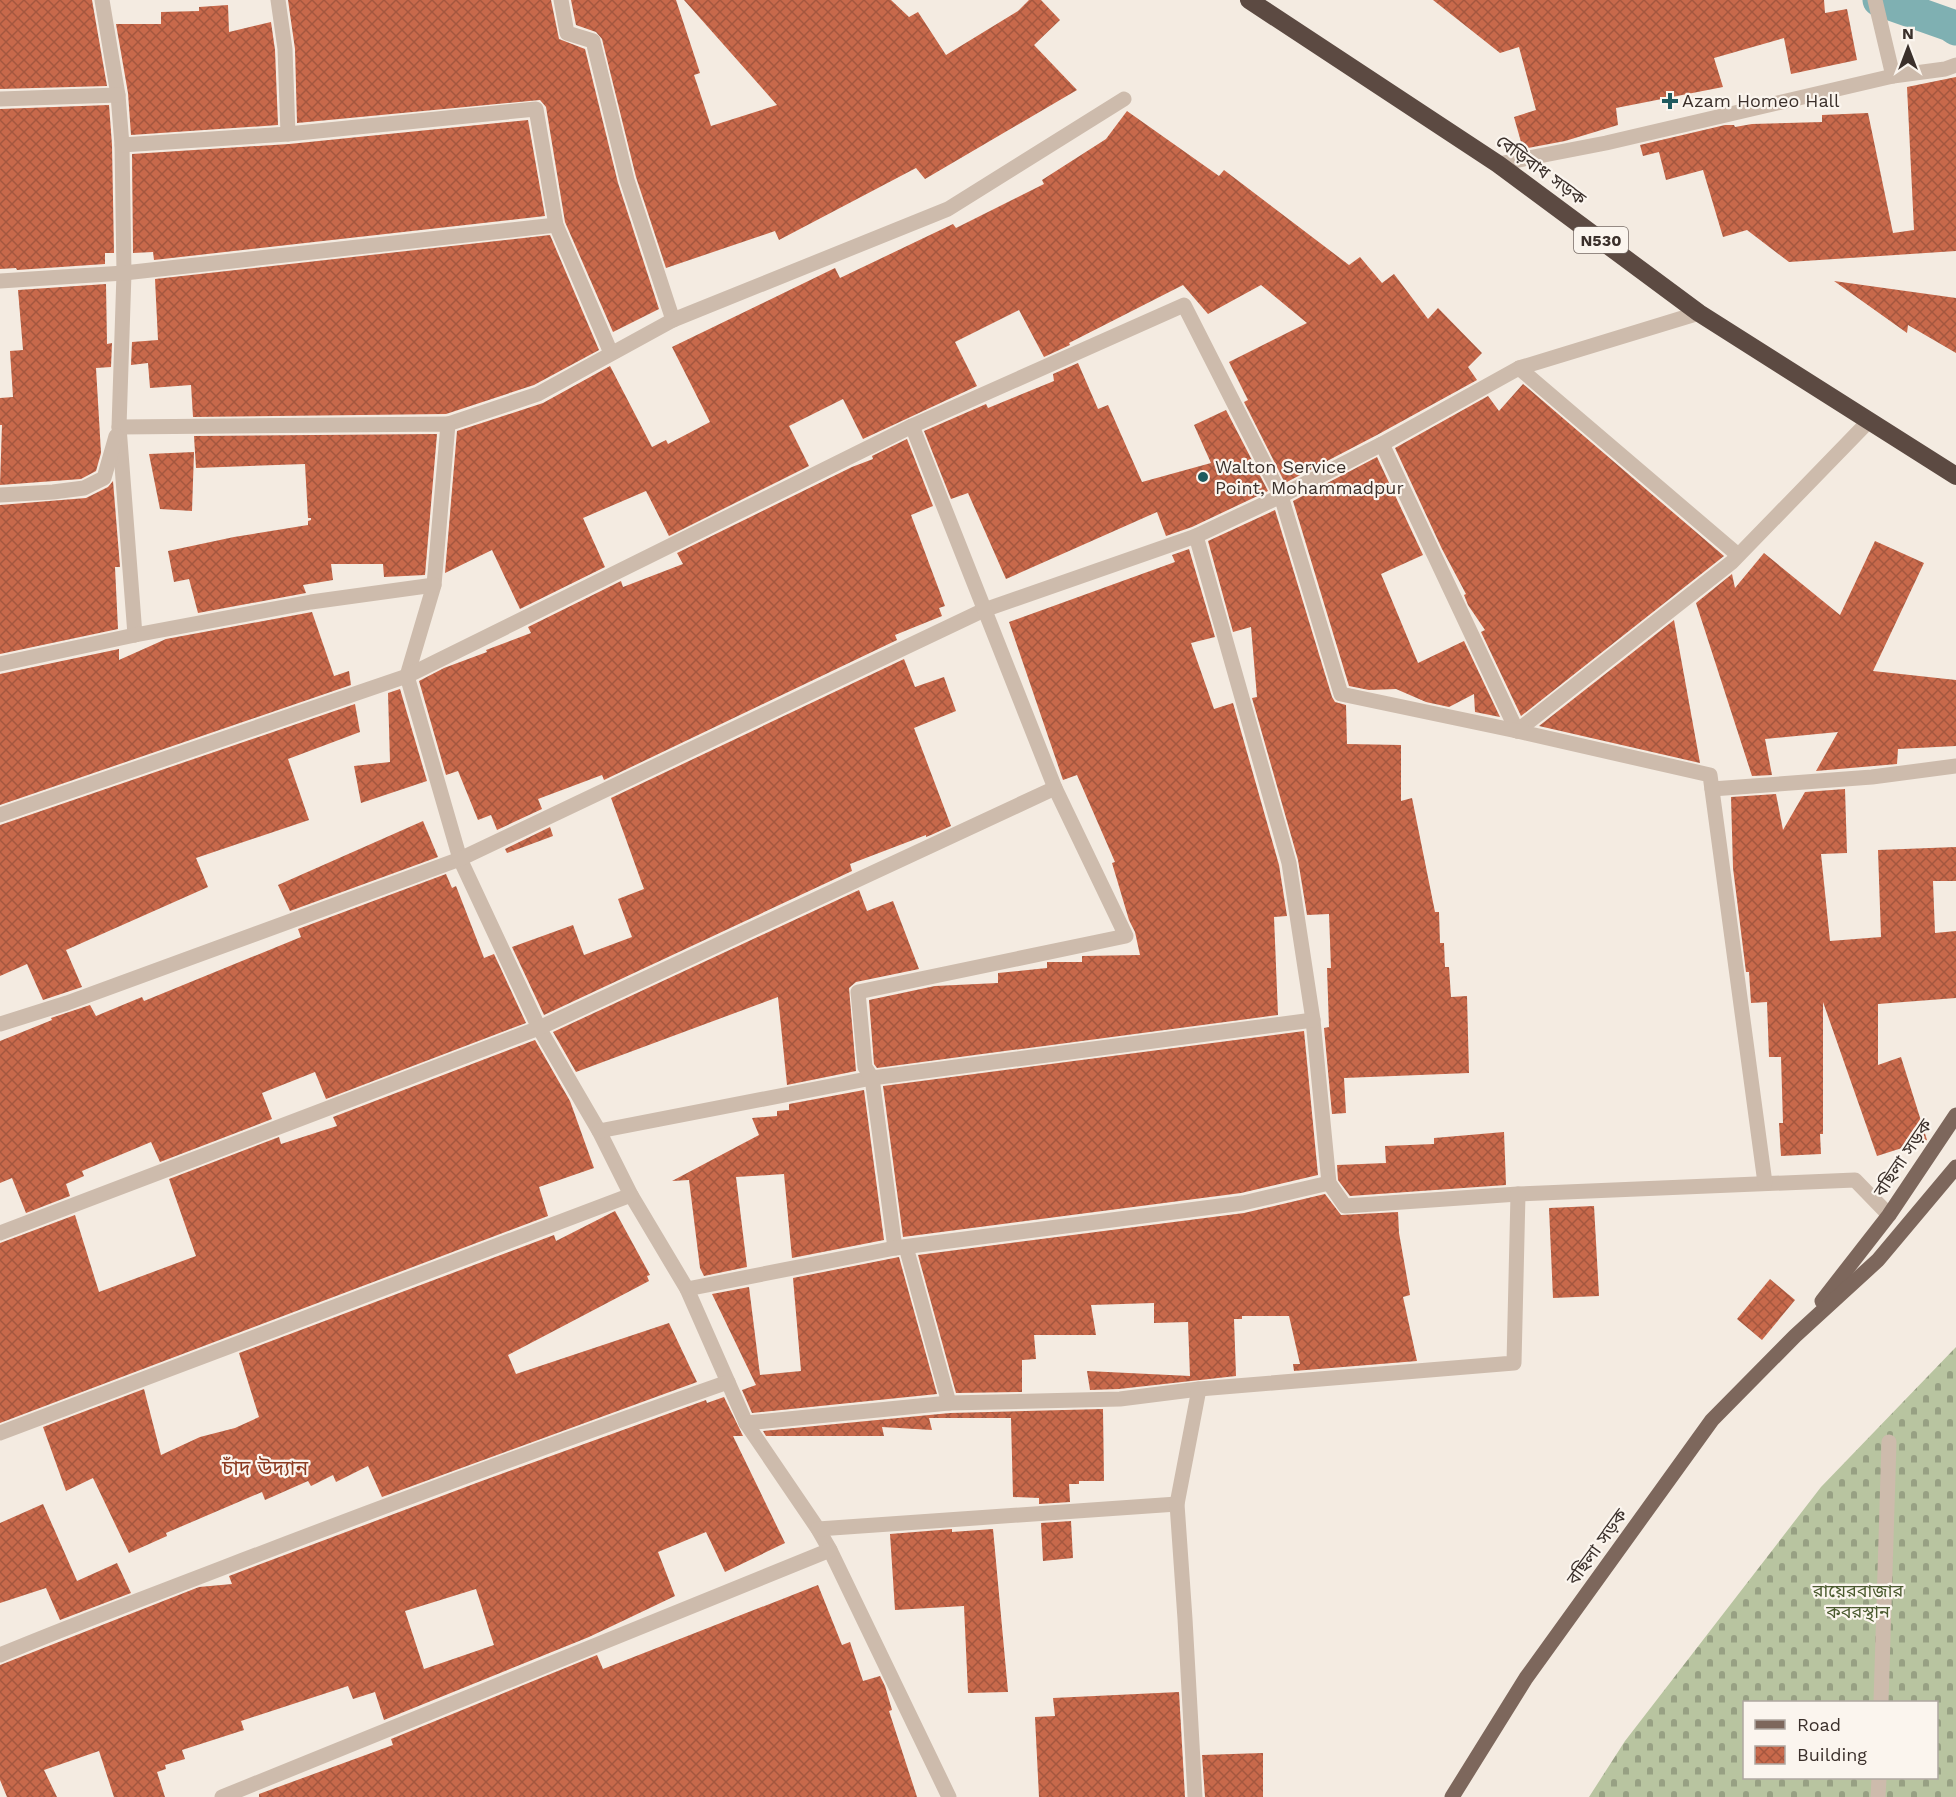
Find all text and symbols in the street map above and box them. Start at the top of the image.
north arrow [1878,18,1938,78]
text: N [1902,24,1914,43]
place label: Azam Homeo Hall [1682,90,1840,111]
marker: Azam Homeo Hall [1663,94,1677,108]
street label: বেড়িবাধ সড়ক [1492,130,1591,209]
road number: N530 [1574,227,1628,253]
place label: Walton Service Point, Mohammadpur [1215,456,1404,498]
marker: Walton Service Point, Mohammadpur [1196,470,1210,484]
street label: বছিলা সড়ক [1868,1115,1936,1201]
district label: চাঁদ উদ্যান [221,1455,308,1480]
street label: বছিলা সড়ক [1561,1504,1632,1590]
park label: রায়েরবাজার কবরস্থান [1812,1580,1904,1622]
legend [1743,1701,1938,1779]
text: Road [1797,1714,1841,1735]
text: Building [1797,1744,1867,1765]

